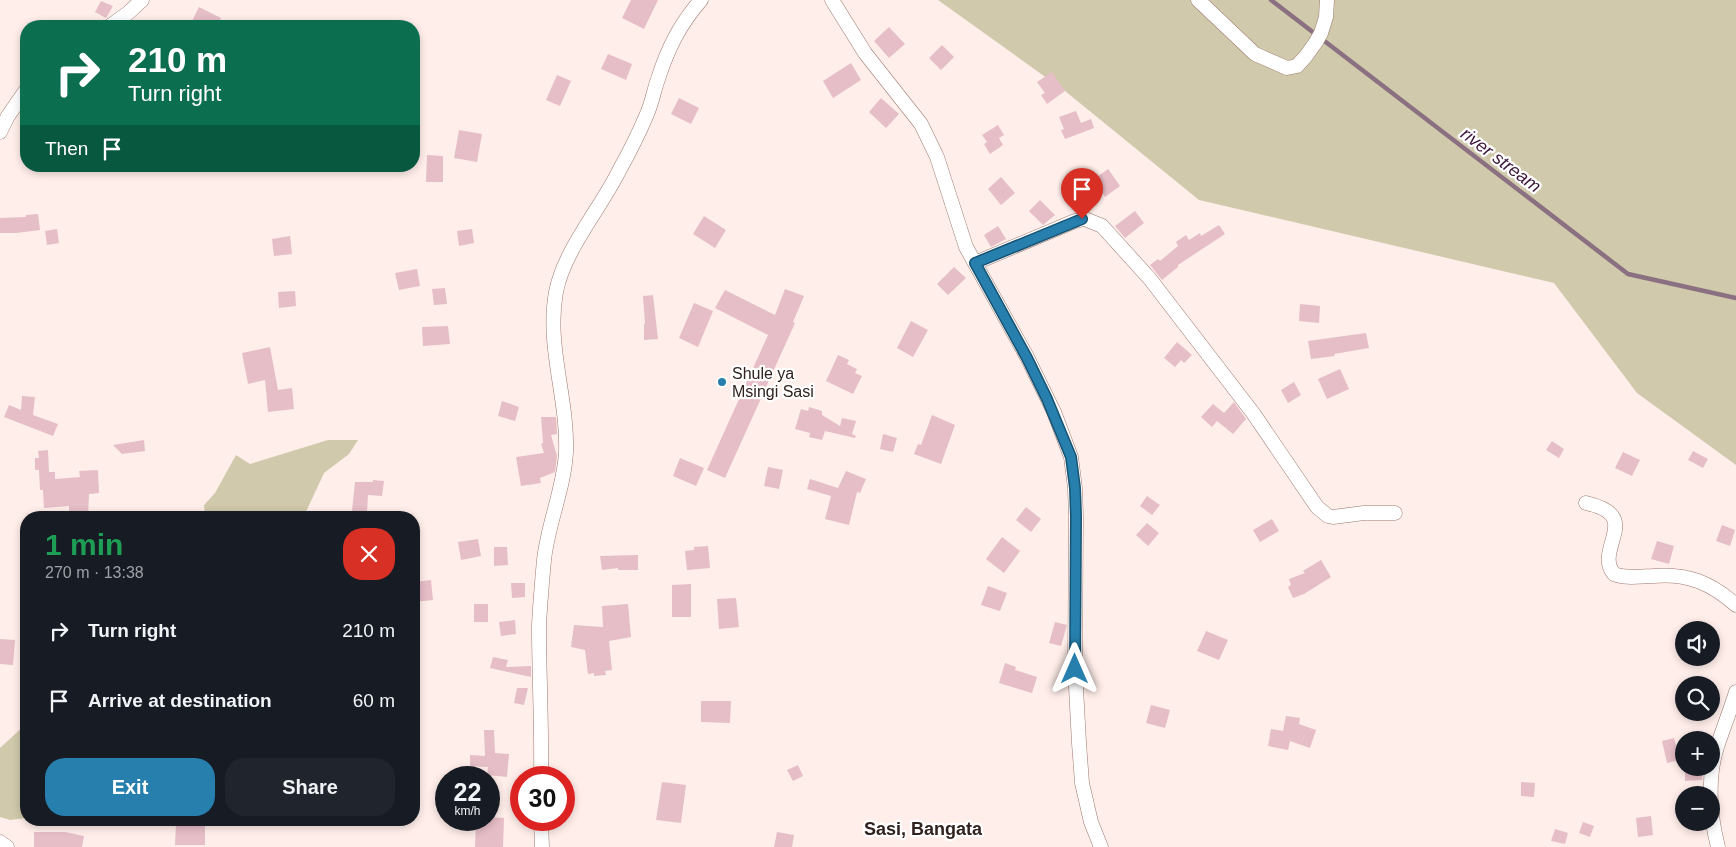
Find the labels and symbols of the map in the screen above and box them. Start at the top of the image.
water label: river stream [1457,123,1545,197]
pin [1061,168,1103,219]
place label: Shule ya Msingi Sasi [732,365,814,400]
marker: Shule ya Msingi Sasi [716,376,728,388]
position arrow [1048,642,1100,694]
speed limit sign: 30 [510,766,575,831]
district label: Sasi, Bangata [864,819,983,839]

